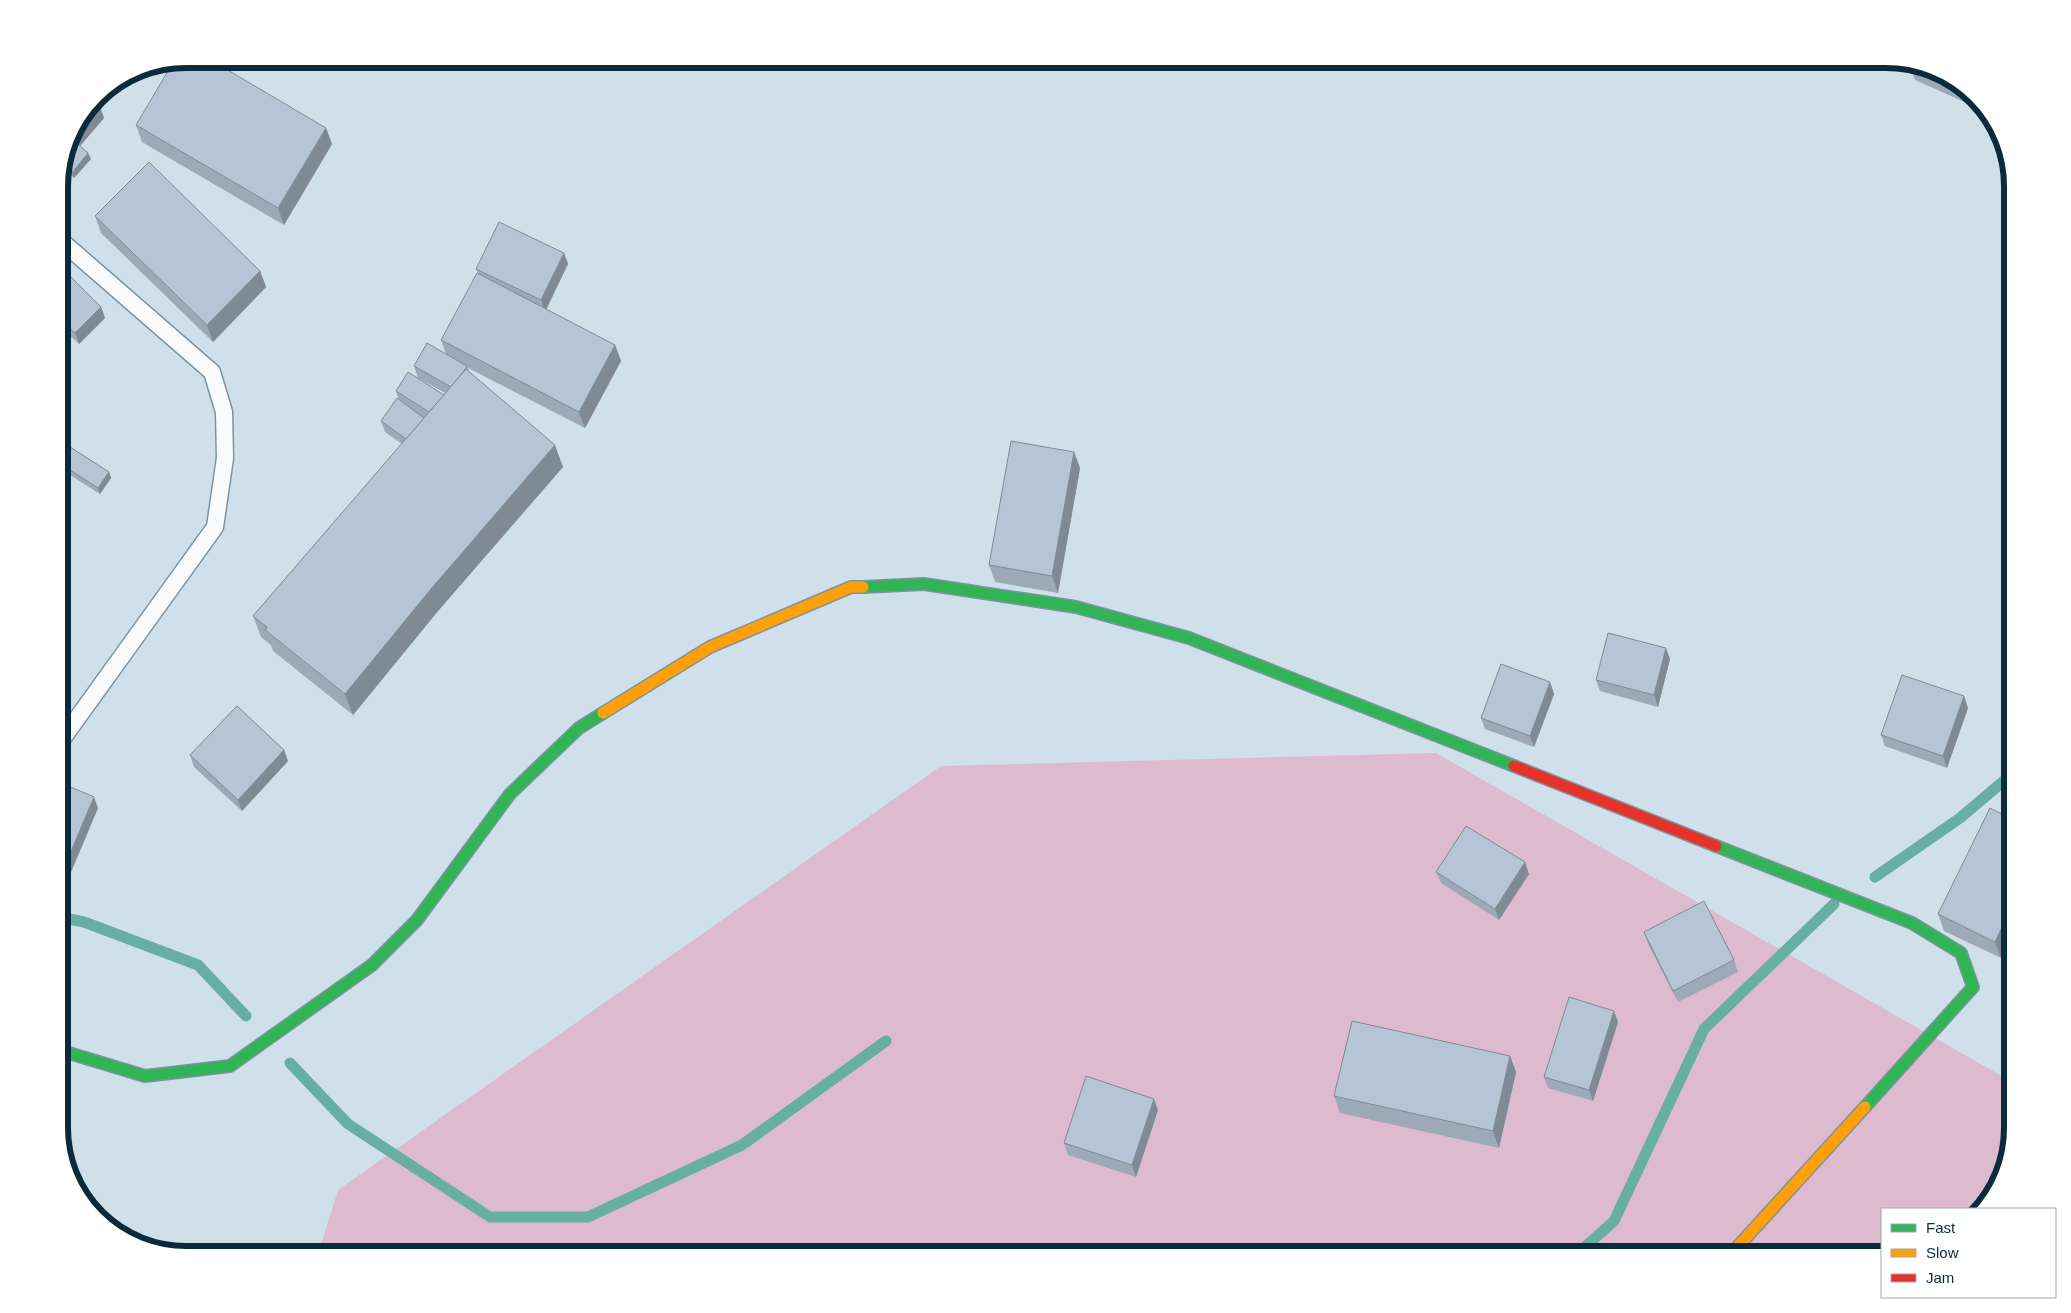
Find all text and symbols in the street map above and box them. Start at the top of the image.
legend [1881,1208,2056,1298]
text: Fast [1926,1219,1956,1236]
text: Slow [1926,1244,1959,1261]
text: Jam [1926,1269,1954,1286]

